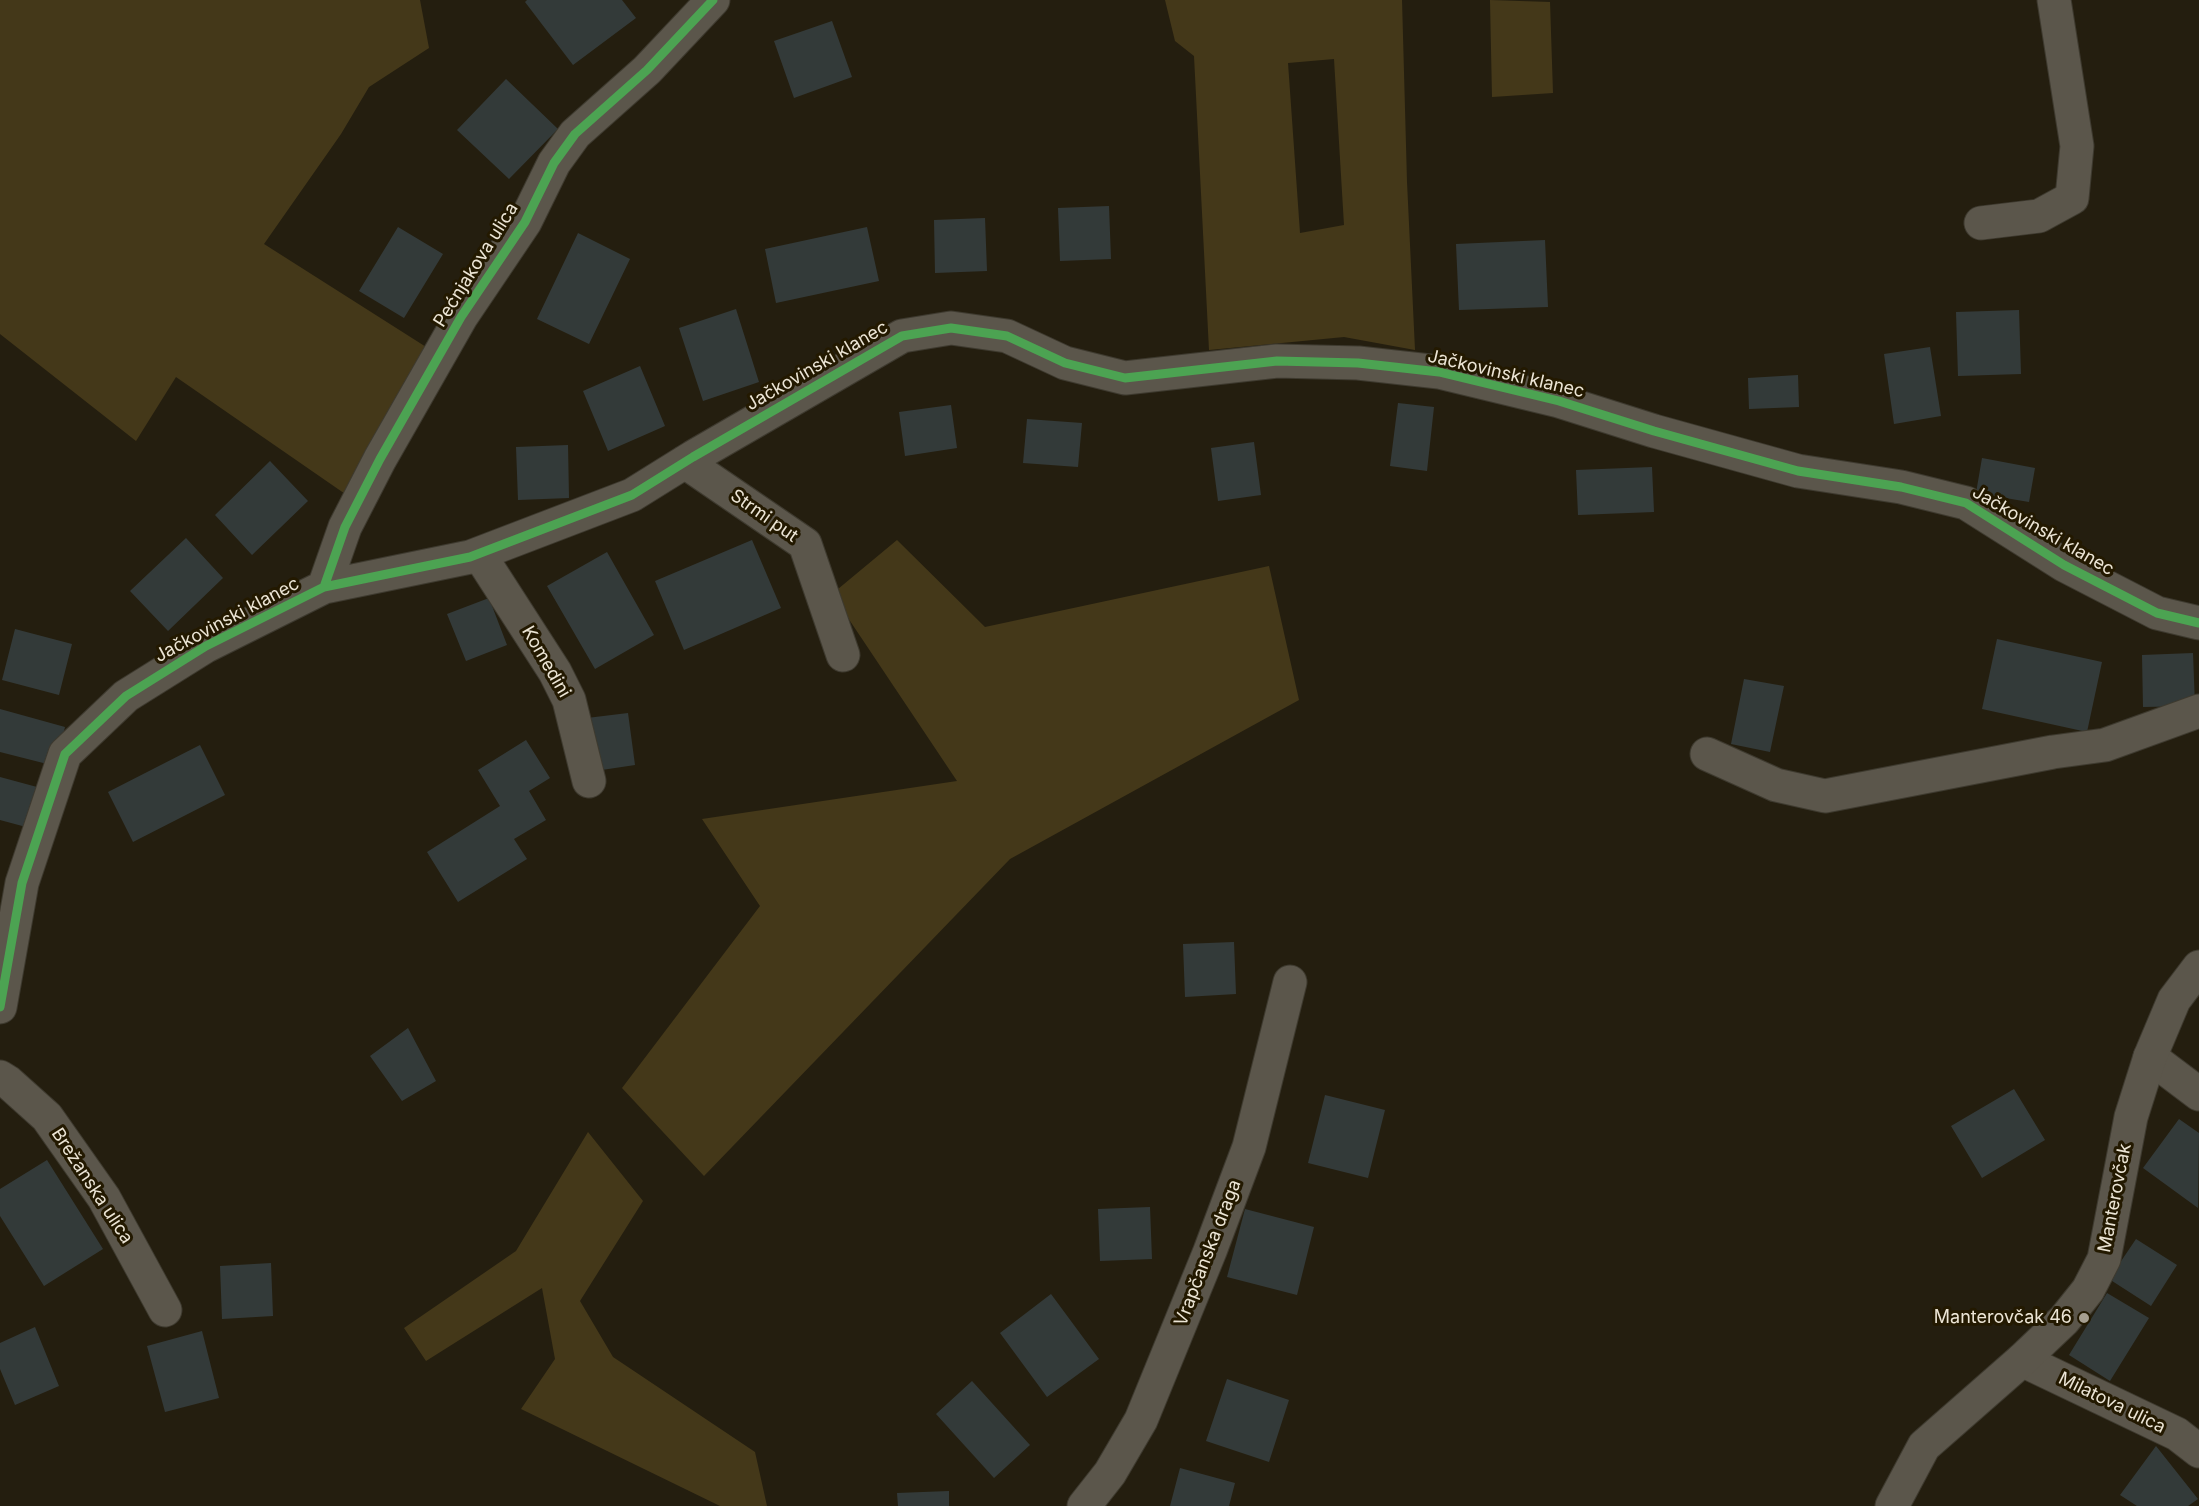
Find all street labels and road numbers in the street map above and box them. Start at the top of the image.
street label: Pećnjakova ulica [429,199,523,331]
street label: Jačkovinski klanec [742,317,892,415]
street label: Jačkovinski klanec [1425,345,1587,403]
street label: Jačkovinski klanec [1968,482,2118,580]
street label: Strmi put [726,485,802,547]
street label: Jačkovinski klanec [151,573,303,667]
street label: Komedini [517,622,575,702]
street label: Brežanska ulica [47,1124,137,1248]
street label: Manterovčak [2094,1142,2136,1254]
street label: Vrapčanska draga [1170,1177,1246,1329]
street label: Milatova ulica [2055,1368,2169,1438]

